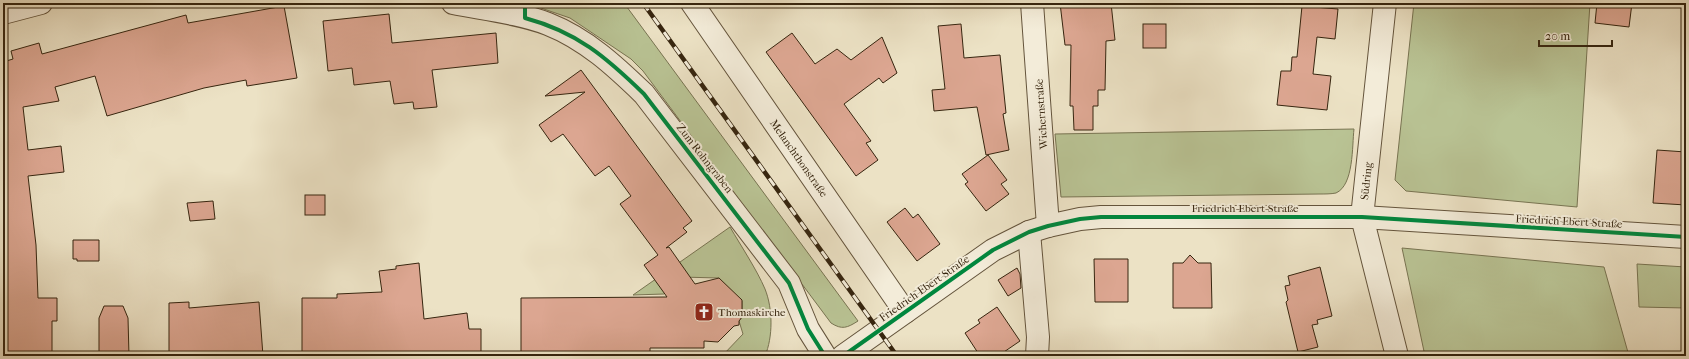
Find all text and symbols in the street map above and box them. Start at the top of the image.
scale bar [1539,22,1612,48]
text: 20 m [1545,29,1570,43]
street label: Wichernstraße [1033,78,1051,151]
street label: Melanchthonstraße [767,117,831,200]
street label: Zum Rohngraben [674,121,736,196]
street label: Südring [1358,161,1375,201]
street label: Friedrich-Ebert-Straße [1191,202,1299,215]
street label: Friedrich-Ebert-Straße [1515,212,1623,231]
street label: Friedrich-Ebert-Straße [877,252,972,324]
church icon: Thomaskirche [693,301,715,323]
place label: Thomaskirche [718,306,786,319]

